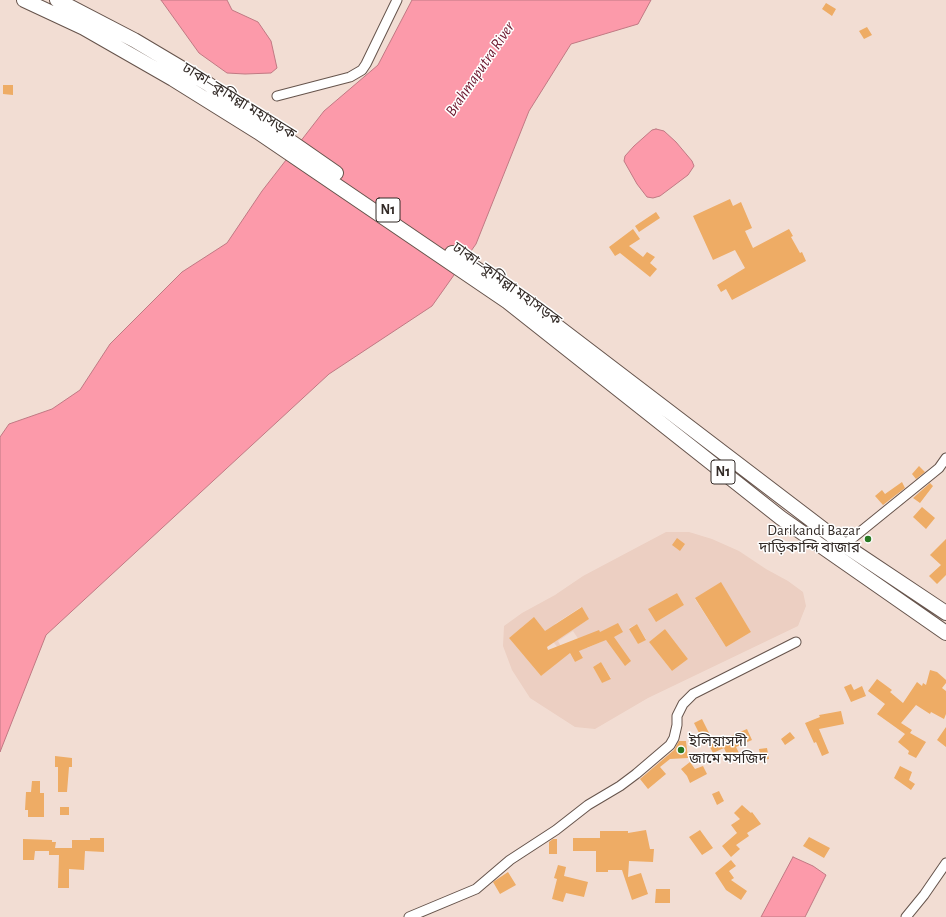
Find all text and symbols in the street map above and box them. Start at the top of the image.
water label: Brahmaputra River [441,18,519,120]
street label: ঢাকা–কুমিল্লা মহাসড়ক [179,59,299,143]
road number: N1 [376,198,400,222]
street label: ঢাকা–কুমিল্লা মহাসড়ক [449,238,565,330]
road number: N1 [711,460,735,484]
place label: Darikandi Bazar দাড়িকান্দি বাজার [759,521,860,556]
marker: Darikandi Bazar দাড়িকান্দি বাজার [863,534,873,544]
place label: ইলিয়াসদী জামে মসজিদ [689,732,767,767]
marker: ইলিয়াসদী জামে মসজিদ [676,745,686,755]

